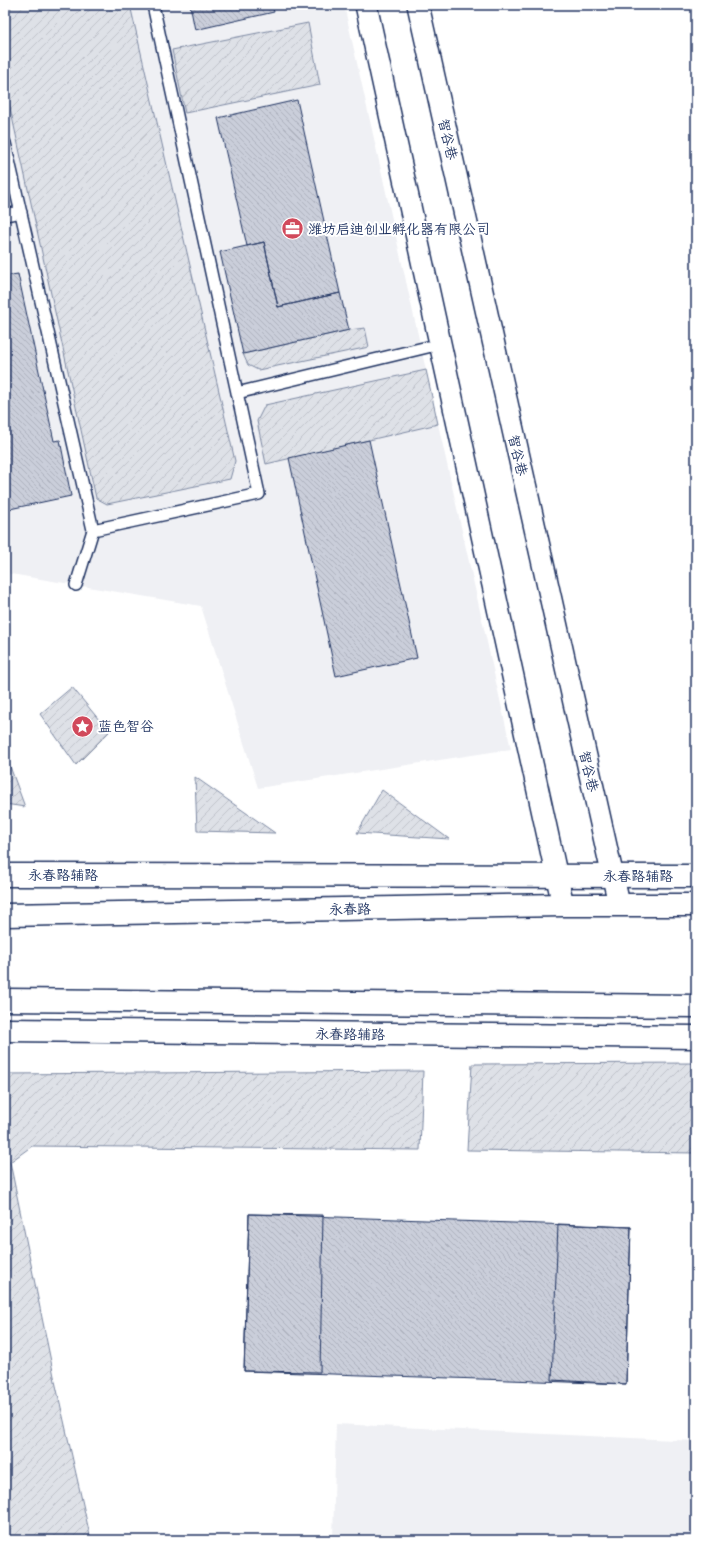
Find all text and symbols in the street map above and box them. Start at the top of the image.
street label: 智谷巷 [435,117,461,162]
office icon: 潍坊启迪创业孵化器有限公司 [280,216,306,242]
place label: 潍坊启迪创业孵化器有限公司 [308,221,490,238]
street label: 智谷巷 [505,433,531,478]
place icon: 蓝色智谷 [70,713,96,739]
place label: 蓝色智谷 [98,718,154,735]
street label: 智谷巷 [576,749,602,794]
street label: 永春路辅路 [28,867,98,884]
street label: 永春路辅路 [603,868,673,885]
street label: 永春路 [329,901,371,918]
street label: 永春路辅路 [315,1025,385,1044]

